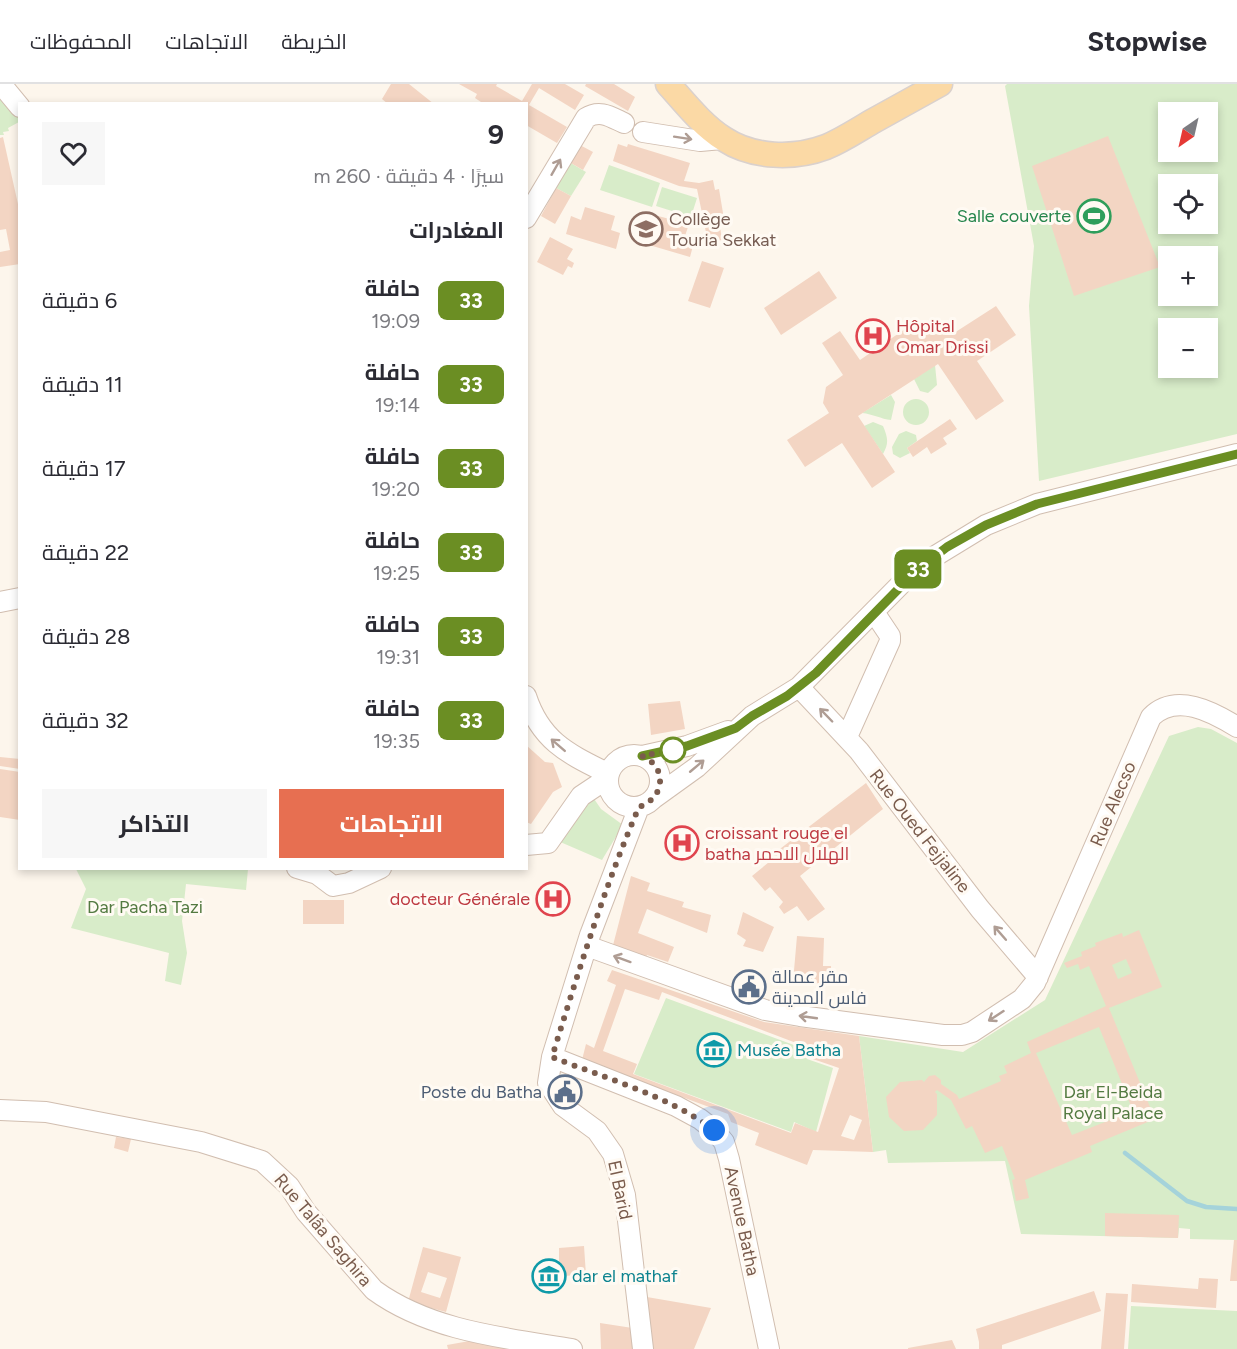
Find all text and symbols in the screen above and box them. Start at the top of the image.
text: Stopwise [1087,24,1207,58]
text: المحفوظات [30,29,132,54]
text: الاتجاهات [165,29,248,54]
text: الخريطة [281,29,347,54]
north arrow [1158,102,1218,162]
map controls [1158,102,1218,378]
text: 9 [488,117,504,151]
button: heart [42,122,105,185]
one-way arrow [672,133,692,144]
one-way arrow [550,159,562,176]
text: سيرًا · 4 دقيقة · 260 m [314,164,504,188]
button: locate [1158,174,1218,234]
sports icon: Salle couverte [1076,198,1112,234]
place label: Salle couverte [957,205,1071,227]
place label: Collège Touria Sekkat [669,208,777,251]
school or university icon: Collège Touria Sekkat [628,211,664,247]
text: المغادرات [409,217,504,244]
button: + [1158,246,1218,306]
text: حافلة [365,275,420,302]
text: 6 دقيقة [42,287,117,314]
text: 33 [459,288,483,313]
text: 19:09 [371,309,420,333]
place label: Hôpital Omar Drissi [896,315,989,358]
hospital icon: Hôpital Omar Drissi [855,318,891,354]
button: − [1158,318,1218,378]
text: حافلة [365,359,420,386]
text: 11 دقيقة [42,371,123,398]
text: 33 [459,372,483,397]
text: 19:14 [375,393,420,417]
text: حافلة [365,443,420,470]
text: 17 دقيقة [42,455,126,482]
text: 33 [459,456,483,481]
text: 19:20 [371,477,420,501]
text: حافلة [365,527,420,554]
text: 22 دقيقة [42,539,129,566]
text: 33 [459,540,483,565]
line badge: 33 [891,550,945,588]
text: 33 [906,557,930,582]
text: 19:25 [373,561,420,585]
text: حافلة [365,611,420,638]
text: 28 دقيقة [42,623,130,650]
text: 33 [459,624,483,649]
text: 19:31 [376,645,420,669]
text: حافلة [365,695,420,722]
text: 32 دقيقة [42,707,129,734]
one-way arrow [818,707,833,722]
text: 33 [459,708,483,733]
text: 19:35 [373,729,420,753]
unlabelled marker [660,737,686,763]
one-way arrow [550,739,566,752]
street label: Rue Alecso [1085,758,1141,850]
one-way arrow [689,759,705,772]
street label: Rue Oued Fejjaline [865,765,975,897]
button: التذاكر [42,789,267,858]
button: الاتجاهات [279,789,504,858]
place label: croissant rouge el batha الهلال الاحمر [705,822,849,865]
hospital icon: croissant rouge el batha الهلال الاحمر [664,825,700,861]
hospital icon: docteur Générale [535,881,571,917]
place label: docteur Générale [390,888,530,910]
park label: Dar Pacha Tazi [87,896,203,918]
one-way arrow [993,926,1007,941]
one-way arrow [613,953,632,964]
place label: مقر عمالة فاس المدينة [772,966,867,1009]
public building icon: مقر عمالة فاس المدينة [731,969,767,1005]
one-way arrow [989,1010,1005,1022]
one-way arrow [798,1011,818,1022]
museum icon: Musée Batha [696,1032,732,1068]
place label: Musée Batha [737,1039,841,1061]
public building icon: Poste du Batha [547,1074,583,1110]
place label: Poste du Batha [421,1081,542,1103]
park label: Dar El-Beida Royal Palace [1063,1081,1163,1124]
your location [699,1115,729,1145]
street label: El Barid [603,1158,637,1222]
street label: Avenue Batha [720,1164,764,1278]
street label: Rue Talâa Saghira [269,1169,377,1291]
museum icon: dar el mathaf [531,1258,567,1294]
place label: dar el mathaf [572,1265,678,1287]

